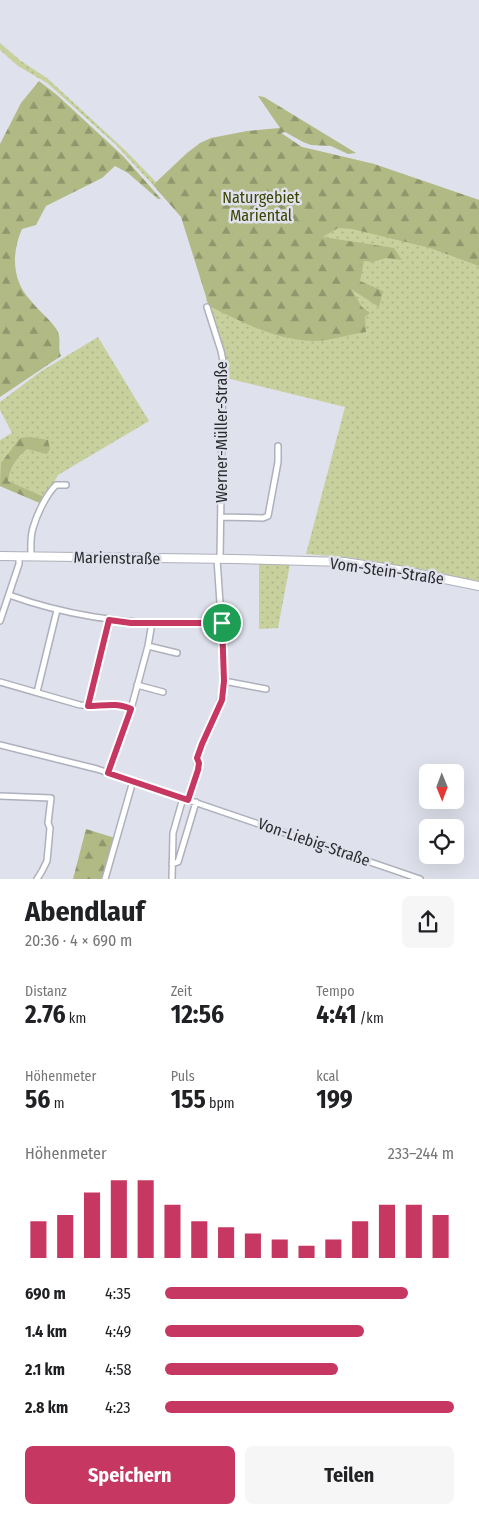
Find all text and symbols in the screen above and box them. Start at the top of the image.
park label: Naturgebiet Mariental [222,188,300,225]
street label: Werner-Müller-Straße [212,361,231,503]
street label: Marienstraße [74,548,161,568]
street label: Vom-Stein-Straße [329,554,445,588]
pin [201,602,243,644]
icon: arrive [208,609,236,637]
north arrow [419,764,464,809]
map controls [419,764,464,864]
street label: Von-Liebig-Straße [255,814,373,870]
button: locate [419,819,464,864]
text: Abendlauf [25,895,145,928]
button: share [402,896,454,948]
text: 20:36 · 4 × 690 m [25,931,132,950]
text: Distanz [25,983,67,1000]
text: Zeit [171,983,192,1000]
text: Tempo [316,983,355,1000]
text: 2.76 [25,1000,66,1030]
text: 12:56 [171,1000,224,1030]
text: 4:41 [316,1000,357,1030]
text: km [66,1010,86,1027]
text: /km [357,1010,384,1027]
text: Höhenmeter [25,1068,96,1085]
text: Puls [171,1068,195,1085]
text: kcal [316,1068,339,1085]
text: 56 [25,1085,50,1115]
text: 155 [171,1085,206,1115]
text: 199 [316,1085,353,1115]
text: m [50,1095,64,1112]
text: bpm [206,1095,235,1112]
text: Höhenmeter [25,1144,107,1163]
text: 233–244 m [388,1144,454,1163]
text: 690 m [25,1284,66,1303]
text: 4:35 [105,1284,131,1303]
text: 1.4 km [25,1322,67,1341]
text: 4:49 [105,1322,131,1341]
text: 2.1 km [25,1360,65,1379]
text: 4:58 [105,1360,132,1379]
text: 2.8 km [25,1398,68,1417]
text: 4:23 [105,1398,130,1417]
button: Speichern [25,1446,235,1504]
button: Teilen [245,1446,454,1504]

